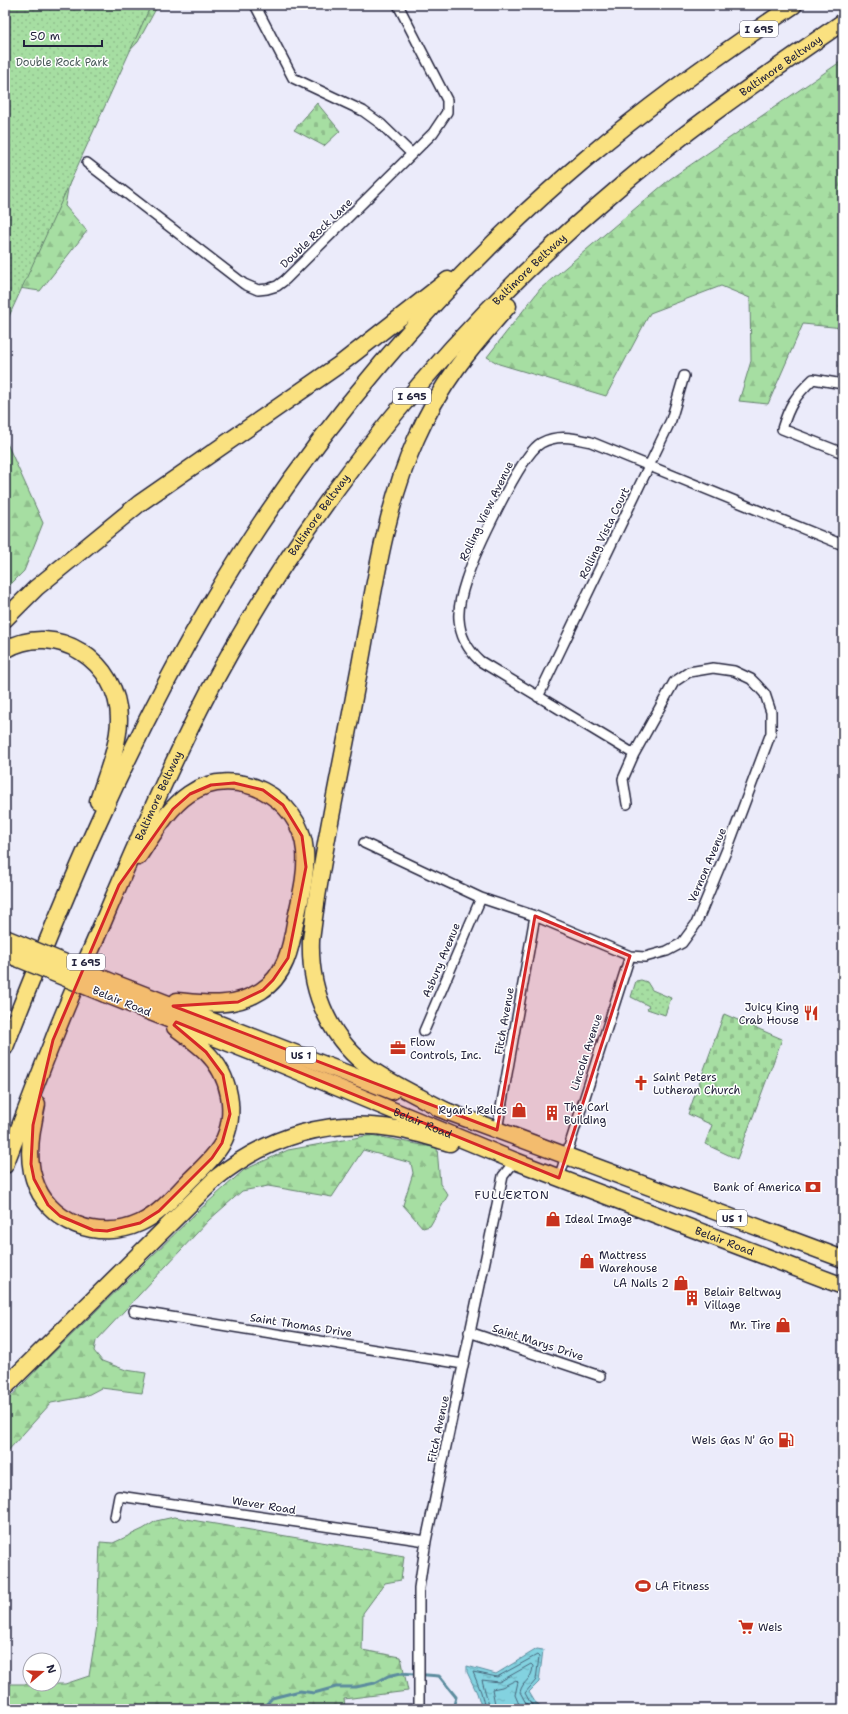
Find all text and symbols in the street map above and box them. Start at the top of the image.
road number: I 695 [740,21,778,37]
scale bar [24,22,102,48]
text: 50 m [30,28,60,44]
street label: Baltimore Beltway [737,32,825,100]
park label: Double Rock Park [16,55,108,70]
street label: Double Rock Lane [277,195,356,272]
street label: Baltimore Beltway [489,230,570,309]
road number: I 695 [393,388,431,404]
street label: Rolling View Avenue [456,459,517,564]
street label: Baltimore Beltway [285,471,353,559]
street label: Rolling Vista Court [576,485,633,582]
street label: Baltimore Beltway [132,748,186,843]
street label: Vernon Avenue [685,825,730,905]
street label: Asbury Avenue [419,921,464,1000]
road number: I 695 [67,954,105,970]
street label: Belair Road [90,983,153,1020]
street label: Fitch Avenue [491,986,518,1056]
place label: Juicy King Crab House [739,1000,799,1028]
restaurant icon: Juicy King Crab House [802,1004,820,1022]
street label: Lincoln Avenue [567,1012,606,1092]
place label: Flow Controls, Inc. [410,1035,481,1063]
office icon: Flow Controls, Inc. [389,1039,407,1057]
road number: US 1 [286,1047,316,1063]
place label: Saint Peters Lutheran Church [653,1070,741,1098]
church icon: Saint Peters Lutheran Church [632,1074,650,1092]
place label: The Carl Building [564,1100,609,1128]
shop icon: Ryan's Relics [510,1101,528,1119]
place label: Ryan's Relics [439,1103,507,1118]
street label: Belair Road [391,1104,454,1142]
building icon: The Carl Building [543,1104,561,1122]
bank icon: Bank of America [804,1178,822,1196]
place label: Bank of America [713,1180,801,1195]
district label: FULLERTON [474,1187,550,1203]
shop icon: Ideal Image [544,1210,562,1228]
road number: US 1 [717,1210,747,1226]
place label: Ideal Image [565,1212,632,1227]
street label: Belair Road [693,1223,756,1259]
place label: Mattress Warehouse [599,1248,658,1276]
shop icon: Mattress Warehouse [578,1252,596,1270]
shop icon: LA Nails 2 [672,1274,690,1292]
place label: LA Nails 2 [613,1276,669,1291]
place label: Belair Beltway Village [704,1285,781,1313]
building icon: Belair Beltway Village [683,1289,701,1307]
street label: Saint Thomas Drive [249,1310,353,1341]
shop icon: Mr. Tire [774,1316,792,1334]
place label: Mr. Tire [730,1318,771,1333]
street label: Saint Marys Drive [490,1321,586,1364]
street label: Fitch Avenue [424,1394,453,1464]
fuel station icon: Weis Gas N' Go [777,1431,795,1449]
place label: Weis Gas N' Go [692,1433,774,1448]
street label: Wever Road [231,1493,297,1518]
sports icon: LA Fitness [634,1577,652,1595]
place label: LA Fitness [655,1579,710,1594]
supermarket icon: Weis [737,1618,755,1636]
place label: Weis [758,1620,783,1635]
north arrow [22,1652,62,1692]
text: N [42,1662,60,1676]

